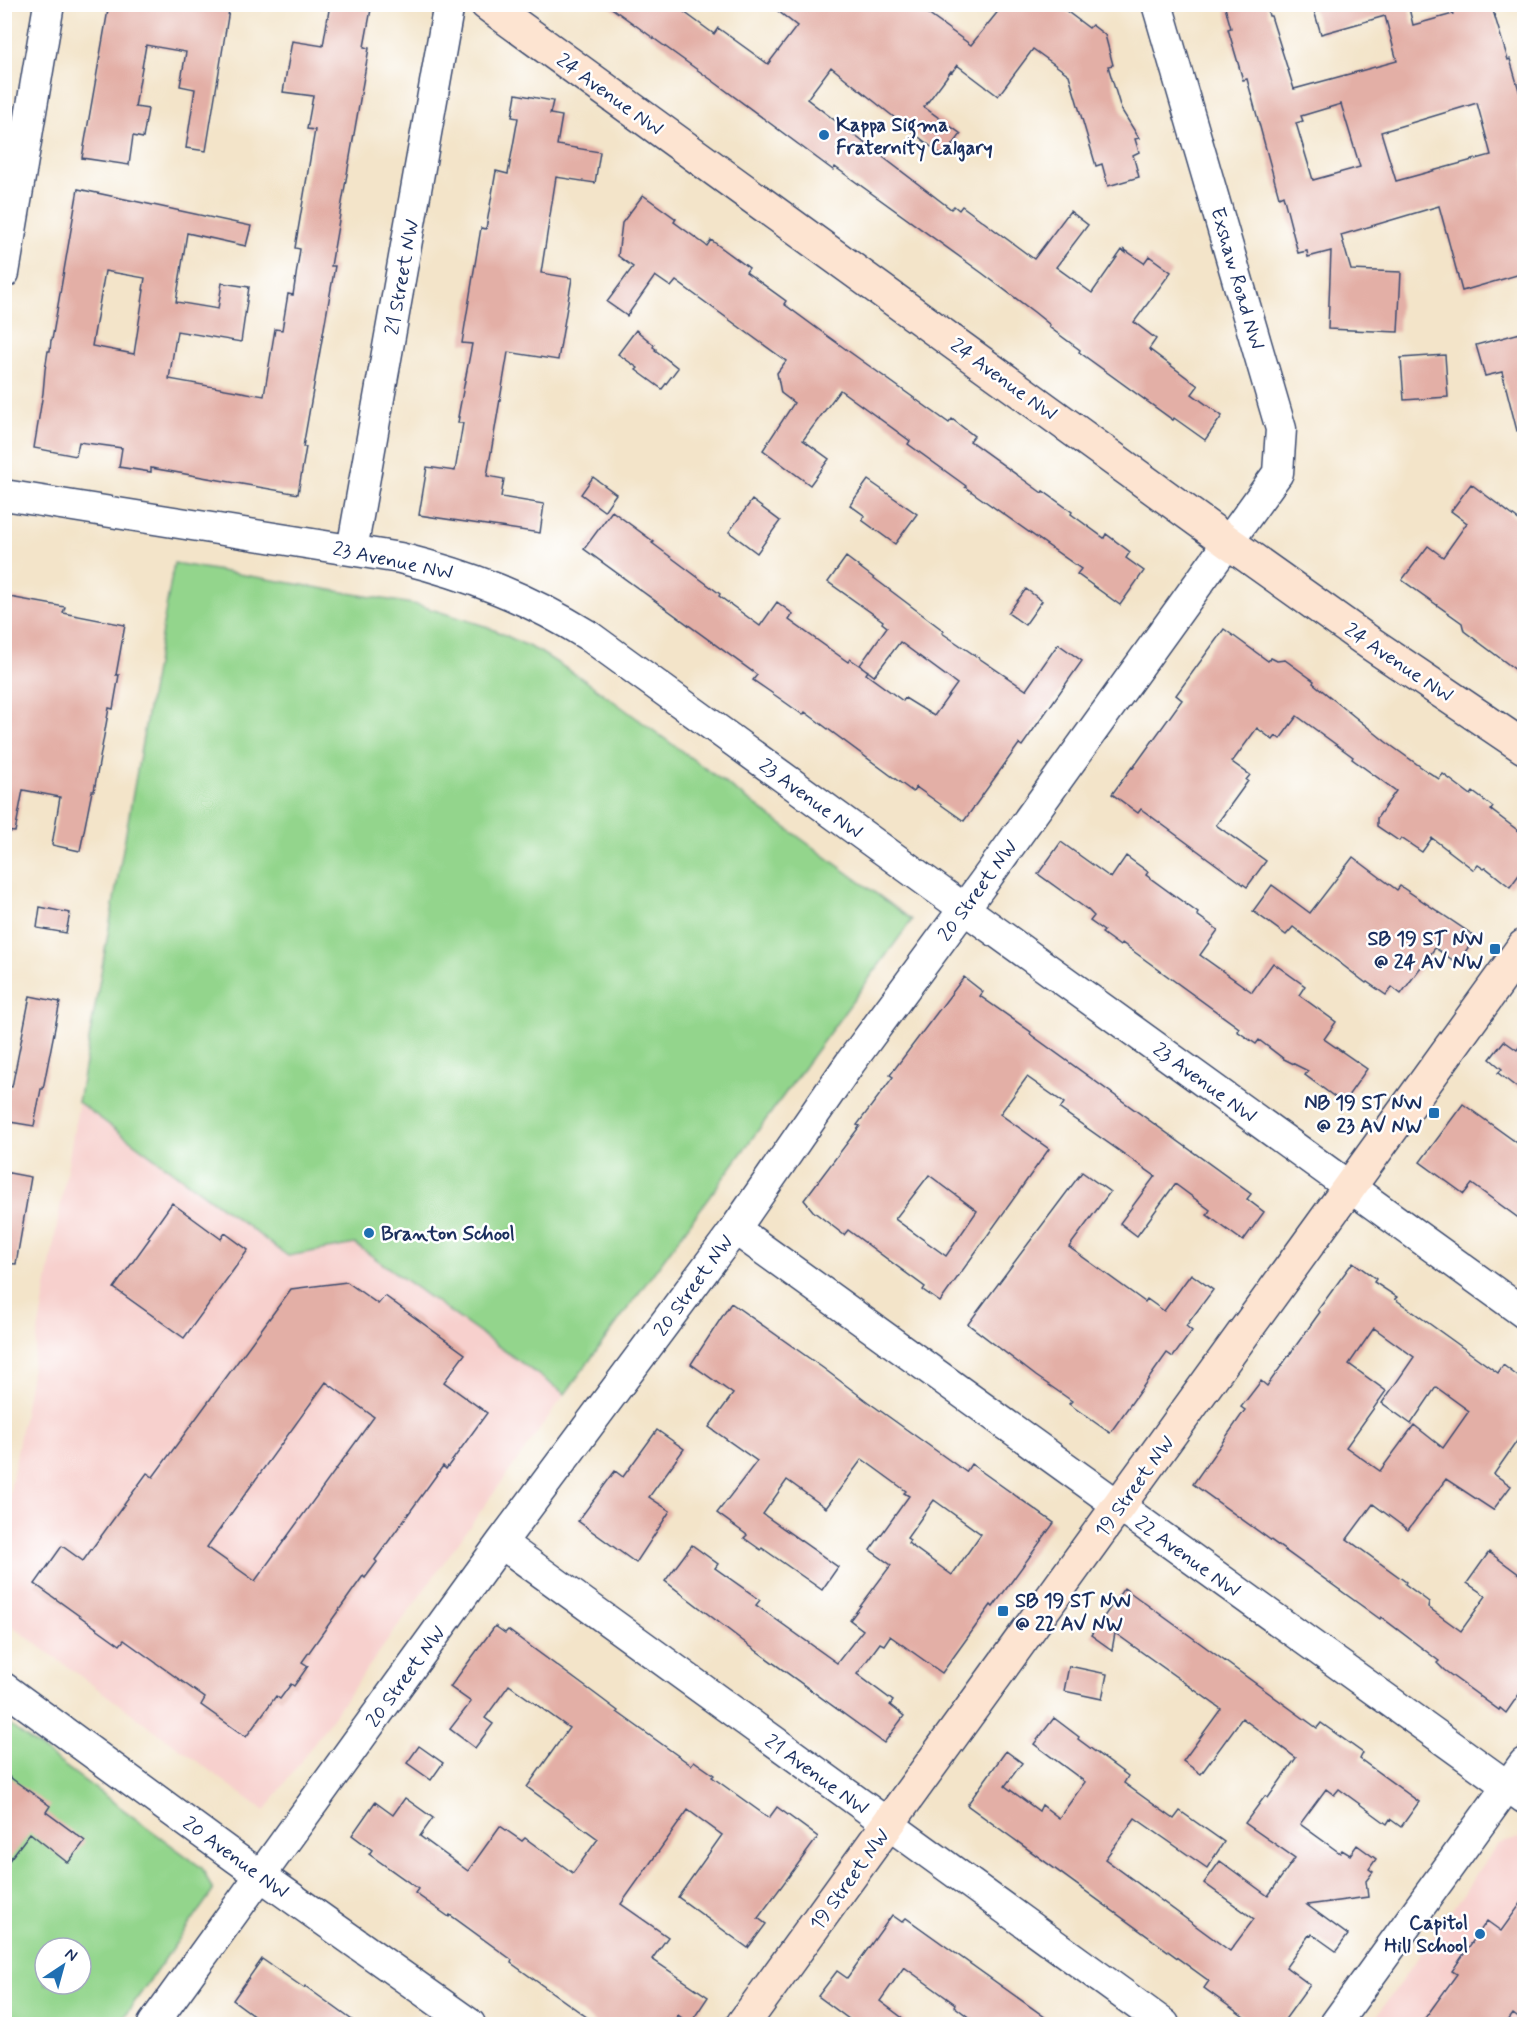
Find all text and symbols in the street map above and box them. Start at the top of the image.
street label: 24 Avenue NW [550,47,668,143]
place label: Kappa Sigma Fraternity Calgary [836,112,993,162]
marker: Kappa Sigma Fraternity Calgary [817,128,831,142]
street label: Exshaw Road NW [1203,204,1270,353]
street label: 21 Street NW [379,217,426,337]
street label: 24 Avenue NW [944,332,1062,428]
street label: 23 Avenue NW [330,536,455,587]
street label: 24 Avenue NW [1339,617,1458,710]
street label: 23 Avenue NW [753,753,868,846]
street label: 20 Street NW [932,834,1024,947]
place label: SB 19 ST NW @ 24 AV NW [1367,926,1483,976]
marker: SB 19 ST NW @ 24 AV NW [1488,942,1502,956]
street label: 23 Avenue NW [1147,1037,1262,1130]
place label: NB 19 ST NW @ 23 AV NW [1304,1090,1422,1140]
marker: NB 19 ST NW @ 23 AV NW [1427,1106,1441,1120]
place label: Branton School [381,1221,515,1248]
marker: Branton School [362,1226,376,1240]
street label: 20 Street NW [648,1229,740,1342]
street label: 19 Street NW [1089,1430,1181,1543]
street label: 22 Avenue NW [1129,1510,1245,1605]
place label: SB 19 ST NW @ 22 AV NW [1015,1588,1131,1638]
marker: SB 19 ST NW @ 22 AV NW [996,1604,1010,1618]
street label: 20 Street NW [360,1620,452,1733]
street label: 21 Avenue NW [759,1729,874,1822]
street label: 20 Avenue NW [177,1811,294,1906]
street label: 19 Street NW [804,1823,896,1936]
place label: Capitol Hill School [1384,1910,1468,1960]
marker: Capitol Hill School [1473,1927,1487,1941]
north arrow [33,1936,93,1996]
text: N [60,1943,81,1967]

